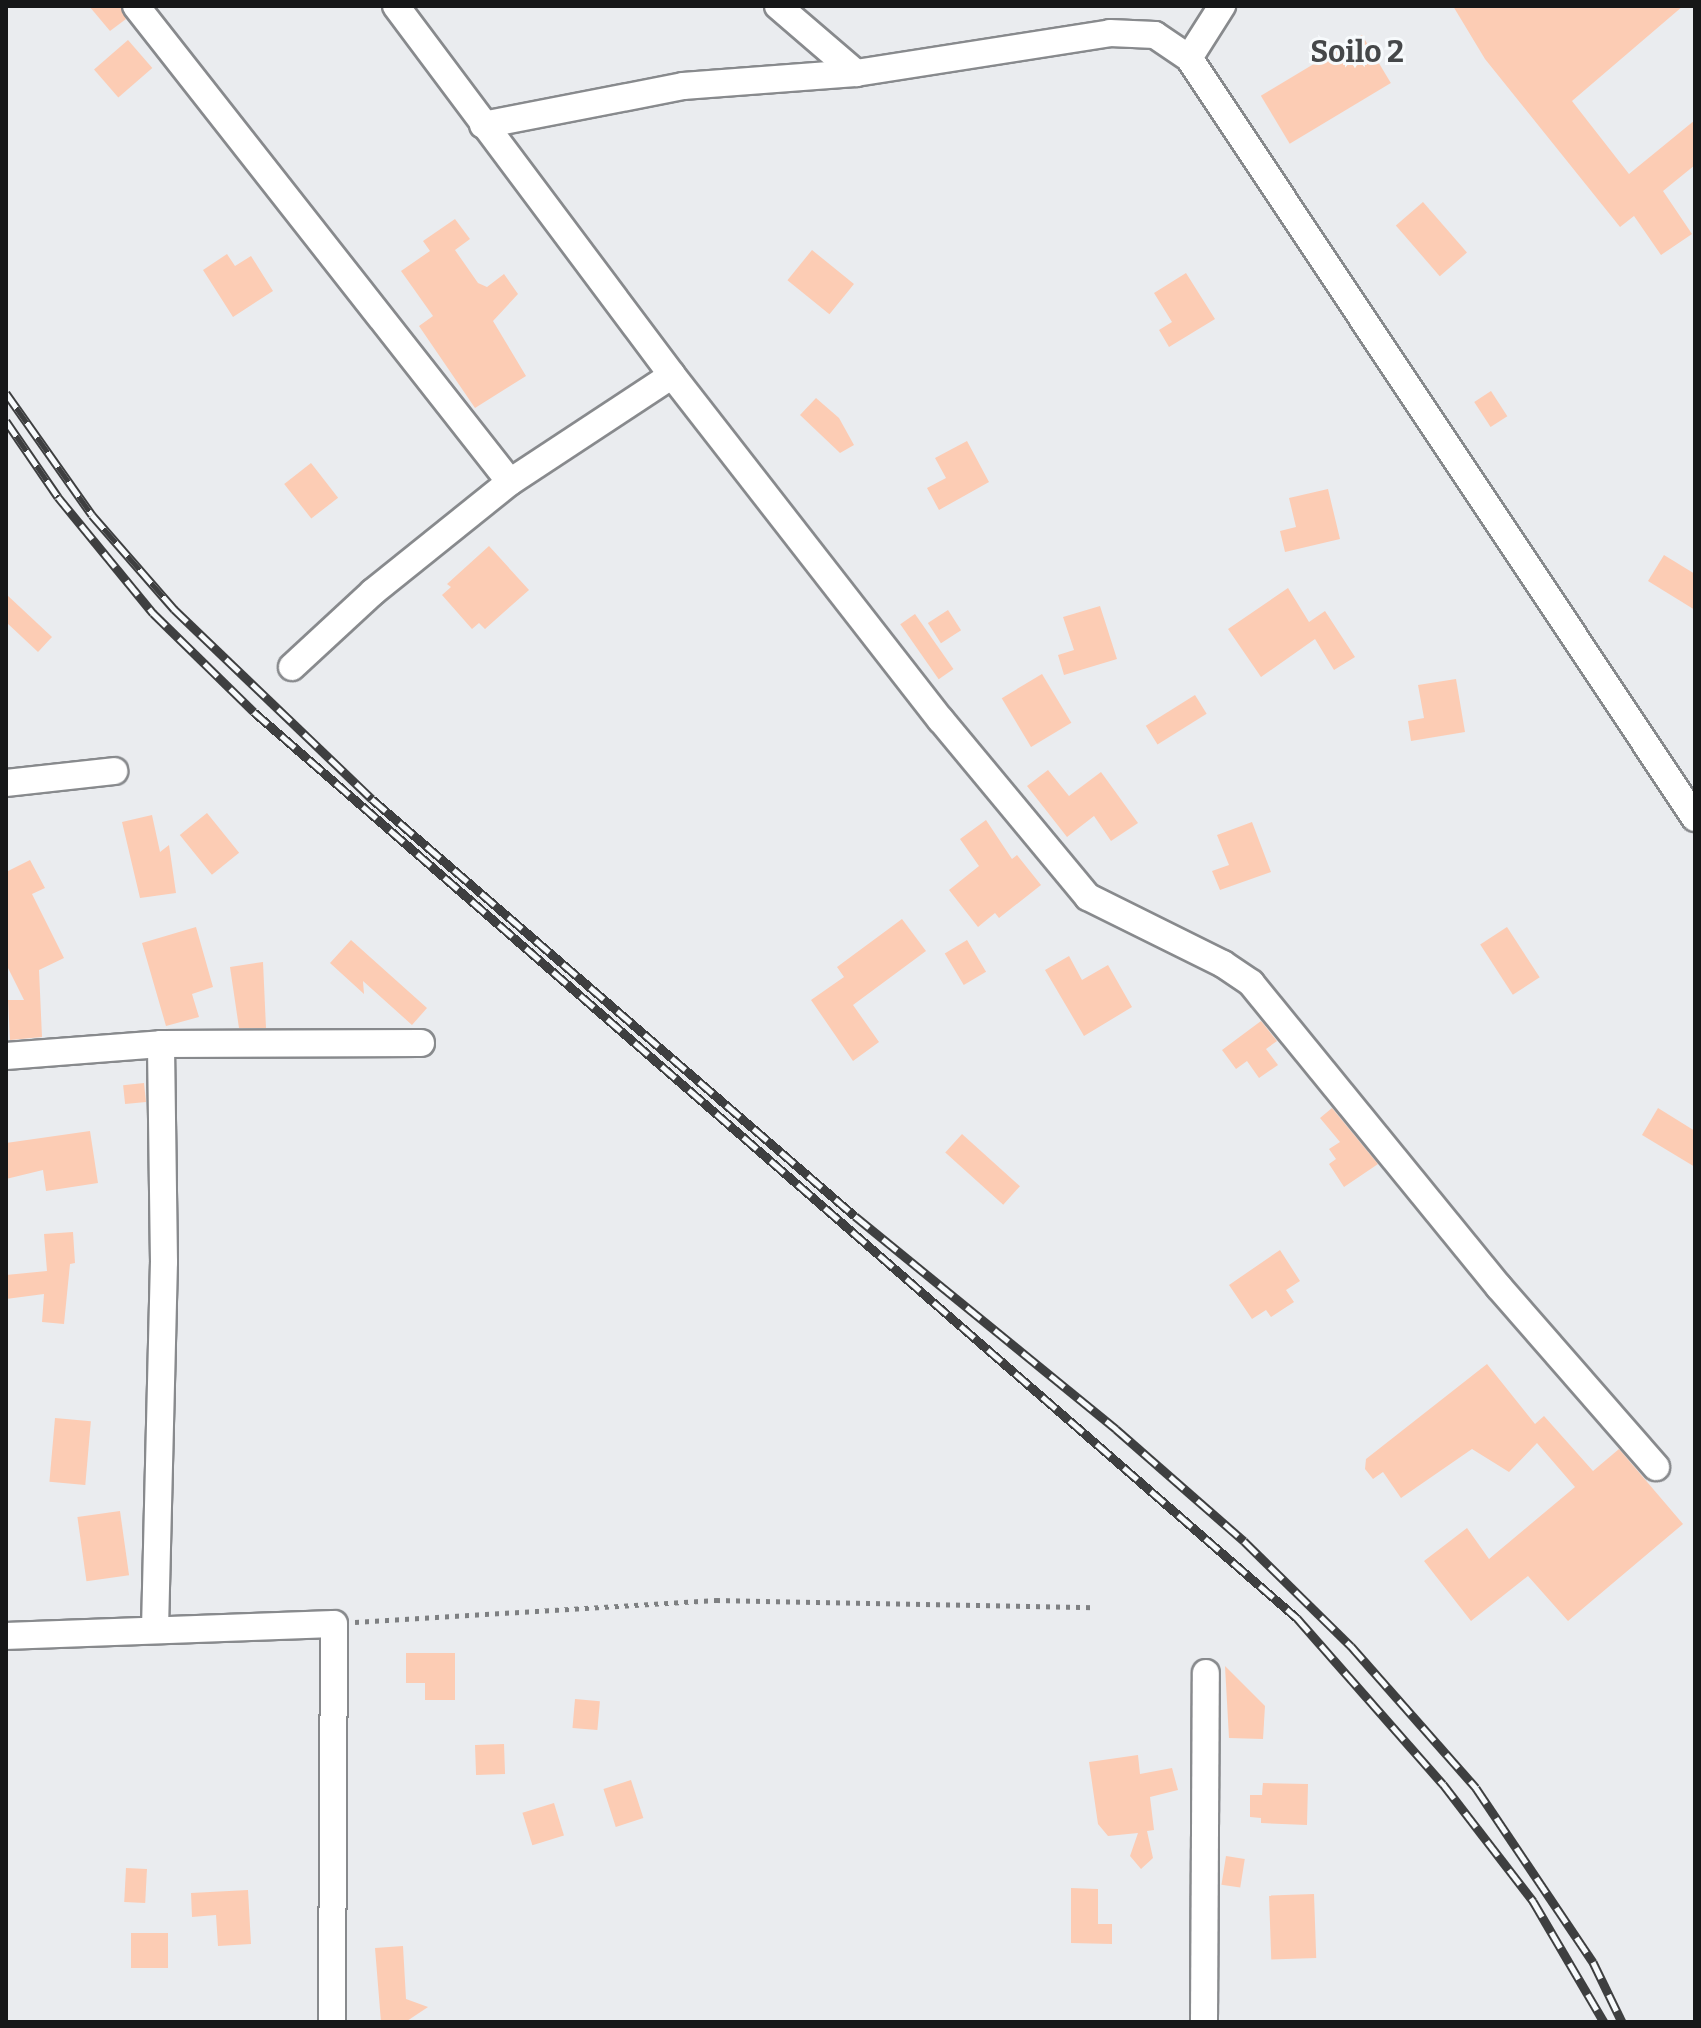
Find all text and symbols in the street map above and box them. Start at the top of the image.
district label: Soilo 2 [1310,34,1404,70]

